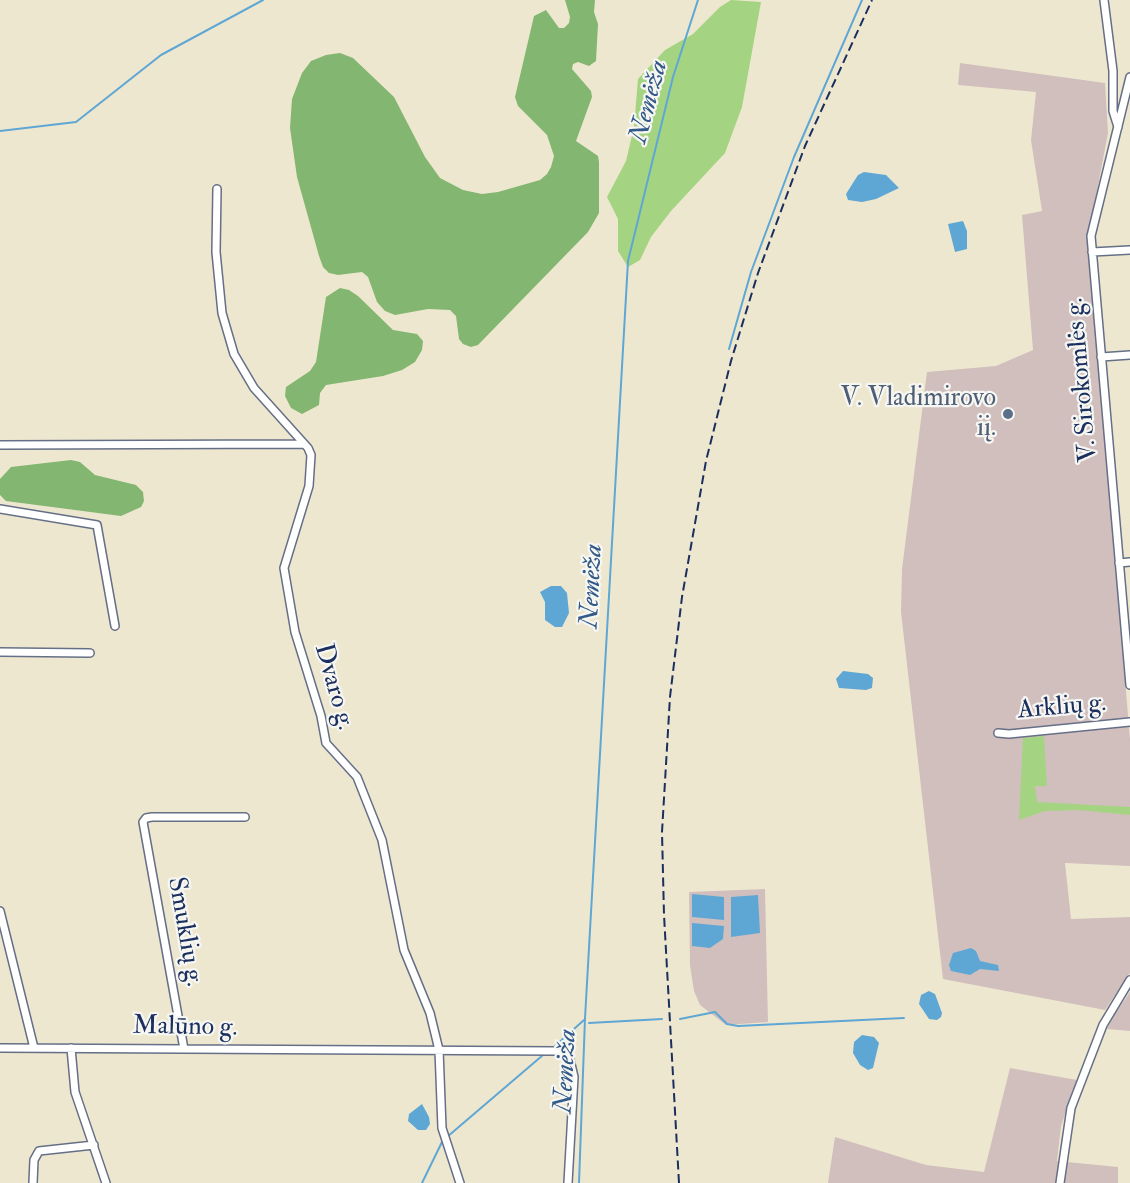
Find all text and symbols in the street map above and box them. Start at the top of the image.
water label: Nemėža [623,57,677,147]
street label: V. Sirokomlės g. [1060,297,1106,463]
place label: V. Vladimirovo iį. [840,383,996,444]
marker: V. Vladimirovo iį. [1001,407,1015,421]
water label: Nemėža [575,543,611,629]
street label: Dvaro g. [306,640,360,734]
street label: Arklių g. [1016,689,1108,727]
street label: Smuklių g. [159,875,209,989]
street label: Malūno g. [132,1011,238,1045]
water label: Nemėža [549,1028,585,1114]

